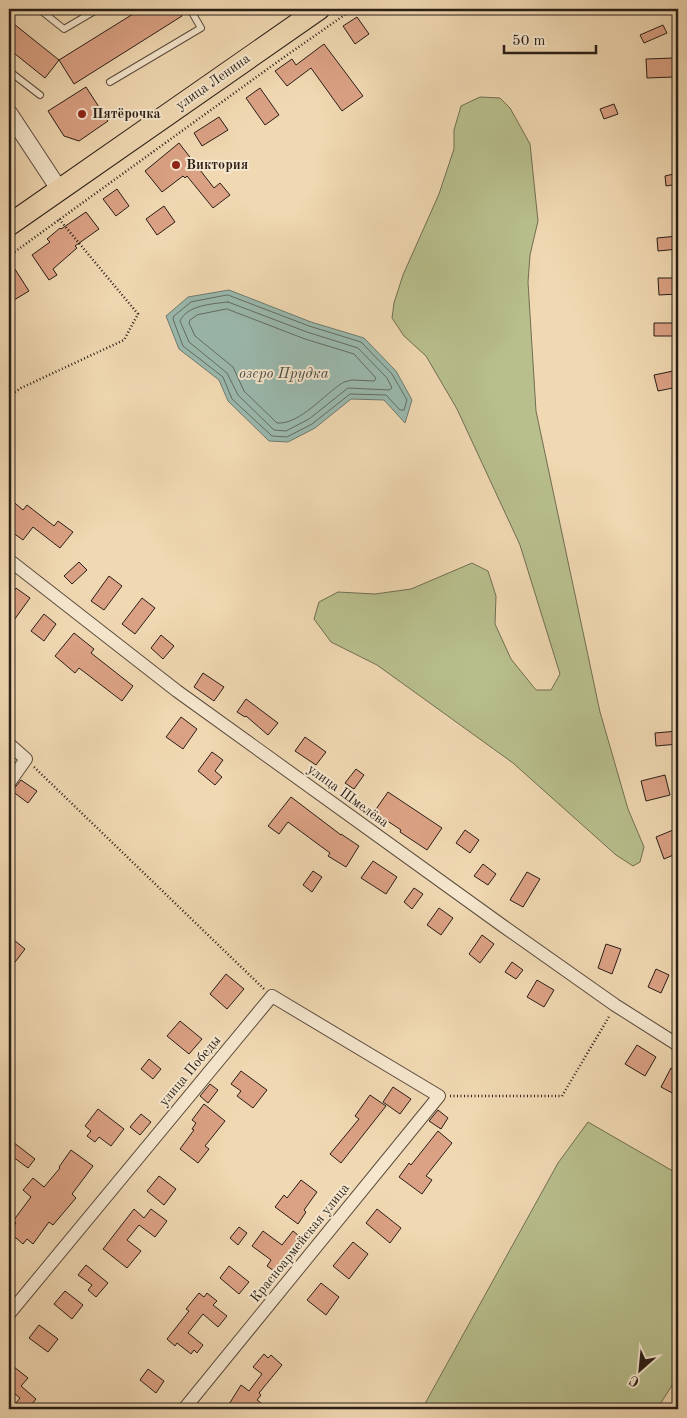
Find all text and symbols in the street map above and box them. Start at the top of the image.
scale bar [504,22,597,54]
text: 50 m [512,34,546,49]
street label: улица Ленина [173,51,253,113]
place label: Пятёрочка [92,107,161,121]
marker: Пятёрочка [76,108,88,120]
place label: Виктория [186,158,248,172]
marker: Виктория [170,159,182,171]
water label: озеро Прудка [239,367,329,382]
street label: улица Шмелёва [305,762,391,830]
street label: улица Победы [157,1033,223,1109]
street label: Красноармейская улица [248,1181,352,1305]
north arrow [614,1346,664,1396]
text: С [627,1372,642,1389]

